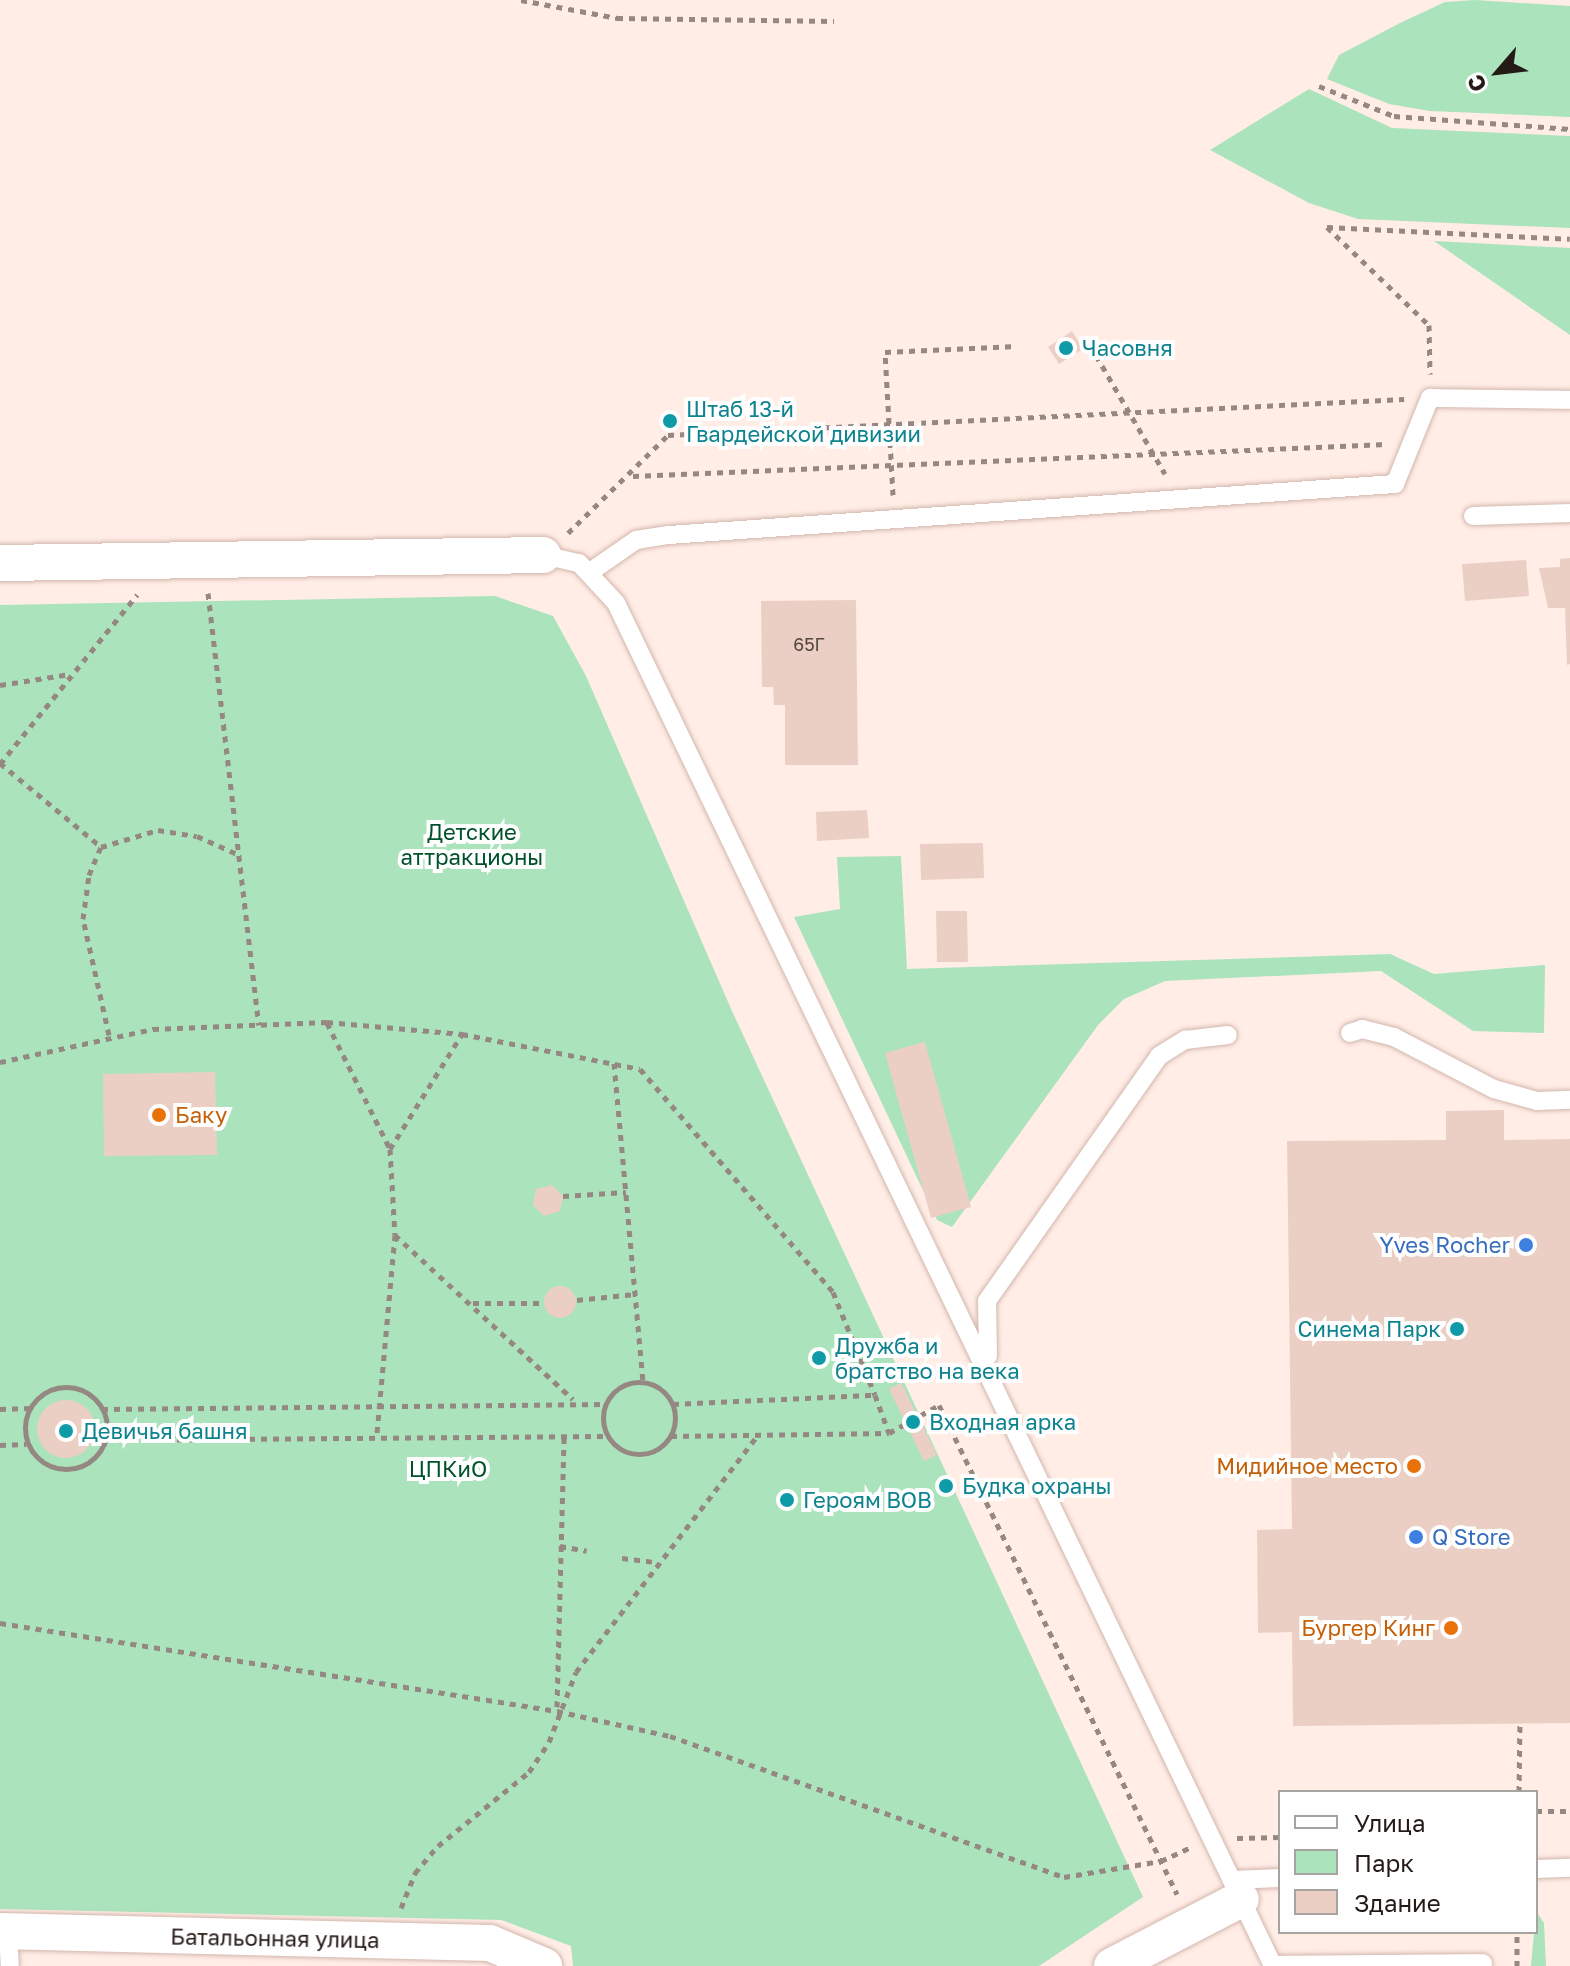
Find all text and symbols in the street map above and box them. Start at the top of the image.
north arrow [1458,32,1538,112]
text: С [1461,70,1492,97]
place label: Часовня [1082,335,1173,361]
marker: Часовня [1057,339,1075,357]
place label: Штаб 13-й Гвардейской дивизии [686,395,921,446]
marker: Штаб 13-й Гвардейской дивизии [661,412,679,430]
house number: 65Г [793,633,825,655]
park label: Детские аттракционы [401,818,543,870]
place label: Баку [175,1102,227,1128]
marker: Баку [150,1106,168,1124]
place label: Yves Rocher [1380,1232,1510,1258]
marker: Yves Rocher [1517,1236,1535,1254]
place label: Синема Парк [1298,1316,1441,1342]
marker: Синема Парк [1448,1320,1466,1338]
place label: Дружба и братство на века [835,1332,1020,1384]
marker: Дружба и братство на века [810,1349,828,1367]
place label: Входная арка [929,1409,1076,1435]
marker: Входная арка [904,1413,922,1431]
place label: Девичья башня [82,1418,248,1444]
marker: Девичья башня [57,1422,75,1440]
place label: Мидийное место [1216,1453,1398,1479]
park label: ЦПКиО [409,1456,487,1482]
marker: Мидийное место [1405,1457,1423,1475]
place label: Будка охраны [962,1473,1112,1499]
marker: Будка охраны [937,1477,955,1495]
place label: Героям ВОВ [803,1487,932,1513]
marker: Героям ВОВ [778,1491,796,1509]
place label: Q Store [1432,1524,1511,1550]
marker: Q Store [1407,1528,1425,1546]
place label: Бургер Кинг [1301,1615,1435,1641]
marker: Бургер Кинг [1442,1619,1460,1637]
legend [1278,1790,1538,1934]
text: Улица [1354,1808,1426,1837]
text: Парк [1354,1848,1414,1877]
text: Здание [1354,1888,1441,1917]
street label: Батальонная улица [170,1923,380,1953]

